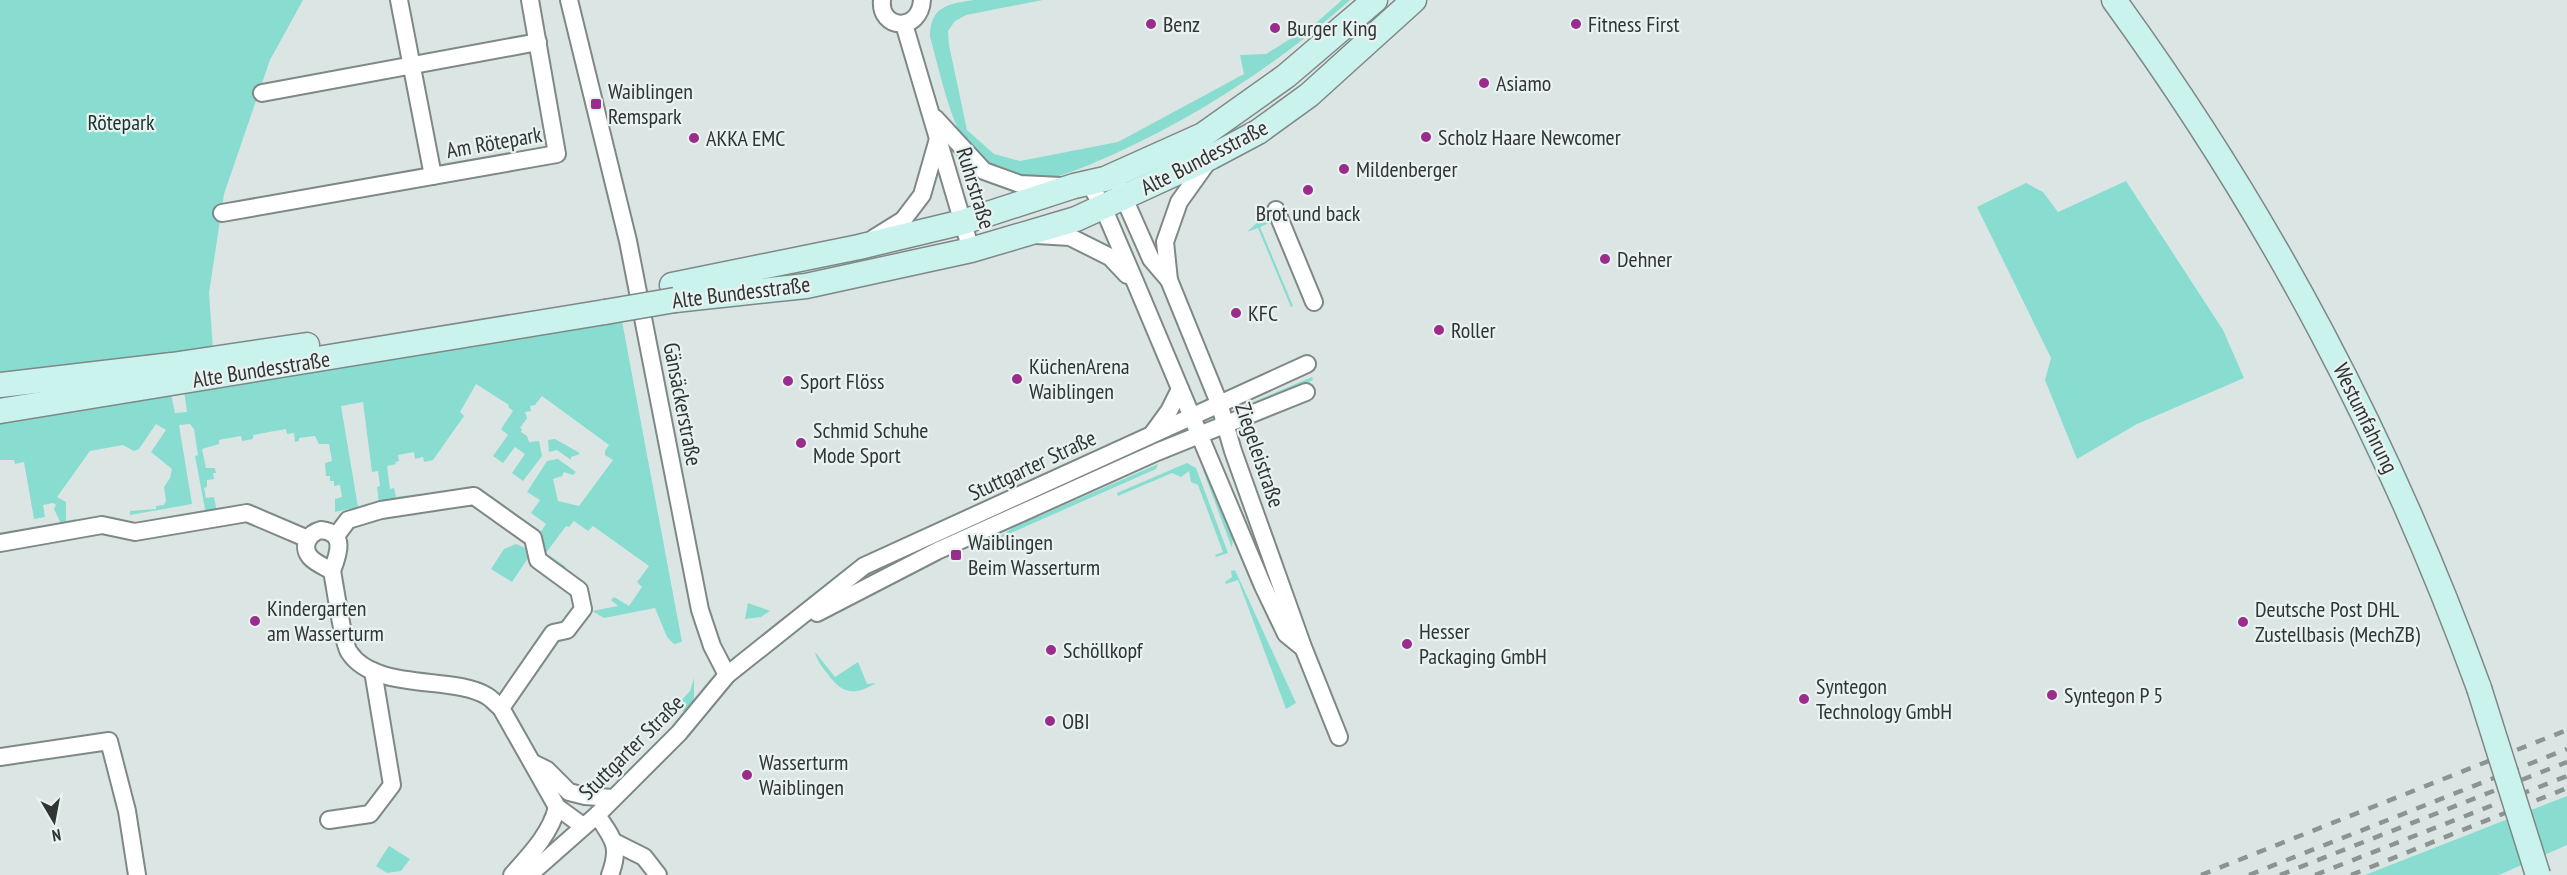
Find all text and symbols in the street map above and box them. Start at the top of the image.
place label: Benz [1163,10,1200,38]
place label: Fitness First [1588,10,1680,38]
place label: Burger King [1287,14,1377,42]
marker: Benz [1144,17,1158,31]
marker: Fitness First [1569,17,1583,31]
marker: Burger King [1268,21,1282,35]
place label: Asiamo [1496,69,1551,97]
marker: Asiamo [1477,76,1491,90]
place label: Waiblingen Remspark [608,77,693,130]
marker: Waiblingen Remspark [589,97,603,111]
park label: Rötepark [87,108,155,136]
street label: Alte Bundesstraße [1136,113,1272,201]
street label: Am Rötepark [444,120,544,164]
place label: Scholz Haare Newcomer [1438,123,1621,151]
place label: AKKA EMC [706,124,785,152]
marker: Scholz Haare Newcomer [1419,130,1433,144]
marker: AKKA EMC [687,131,701,145]
street label: Ruhrstraße [950,144,1002,232]
place label: Mildenberger [1356,155,1457,183]
marker: Mildenberger [1337,162,1351,176]
marker: Brot und back [1301,183,1315,197]
place label: Brot und back [1256,199,1361,227]
place label: Dehner [1617,245,1672,273]
marker: Dehner [1598,252,1612,266]
street label: Alte Bundesstraße [670,270,812,314]
place label: KFC [1248,299,1278,327]
marker: KFC [1229,306,1243,320]
place label: Roller [1451,316,1496,344]
marker: Roller [1432,323,1446,337]
street label: Gänsäckerstraße [657,340,709,468]
street label: Alte Bundesstraße [190,344,332,394]
place label: KüchenArena Waiblingen [1029,352,1130,405]
street label: Westumfahrung [2327,358,2405,478]
place label: Sport Flöss [800,367,884,395]
marker: KüchenArena Waiblingen [1010,372,1024,386]
marker: Sport Flöss [781,374,795,388]
street label: Ziegeleistraße [1229,399,1291,511]
place label: Schmid Schuhe Mode Sport [813,416,928,469]
street label: Stuttgarter Straße [964,423,1100,507]
marker: Schmid Schuhe Mode Sport [794,436,808,450]
place label: Waiblingen Beim Wasserturm [968,528,1100,581]
marker: Waiblingen Beim Wasserturm [949,548,963,562]
place label: Kindergarten am Wasserturm [267,594,384,647]
place label: Deutsche Post DHL Zustellbasis (MechZB) [2255,595,2421,648]
marker: Kindergarten am Wasserturm [248,614,262,628]
marker: Deutsche Post DHL Zustellbasis (MechZB) [2236,615,2250,629]
place label: Hesser Packaging GmbH [1419,617,1547,670]
place label: Schöllkopf [1063,636,1144,664]
marker: Hesser Packaging GmbH [1400,637,1414,651]
marker: Schöllkopf [1044,643,1058,657]
place label: Syntegon Technology GmbH [1816,672,1952,725]
place label: Syntegon P 5 [2064,681,2163,709]
street label: Stuttgarter Straße [572,688,690,806]
marker: Syntegon P 5 [2045,688,2059,702]
marker: Syntegon Technology GmbH [1797,692,1811,706]
place label: OBI [1062,707,1090,735]
marker: OBI [1043,714,1057,728]
place label: Wasserturm Waiblingen [759,748,848,801]
marker: Wasserturm Waiblingen [740,768,754,782]
north arrow [24,791,84,851]
text: N [51,825,63,846]

